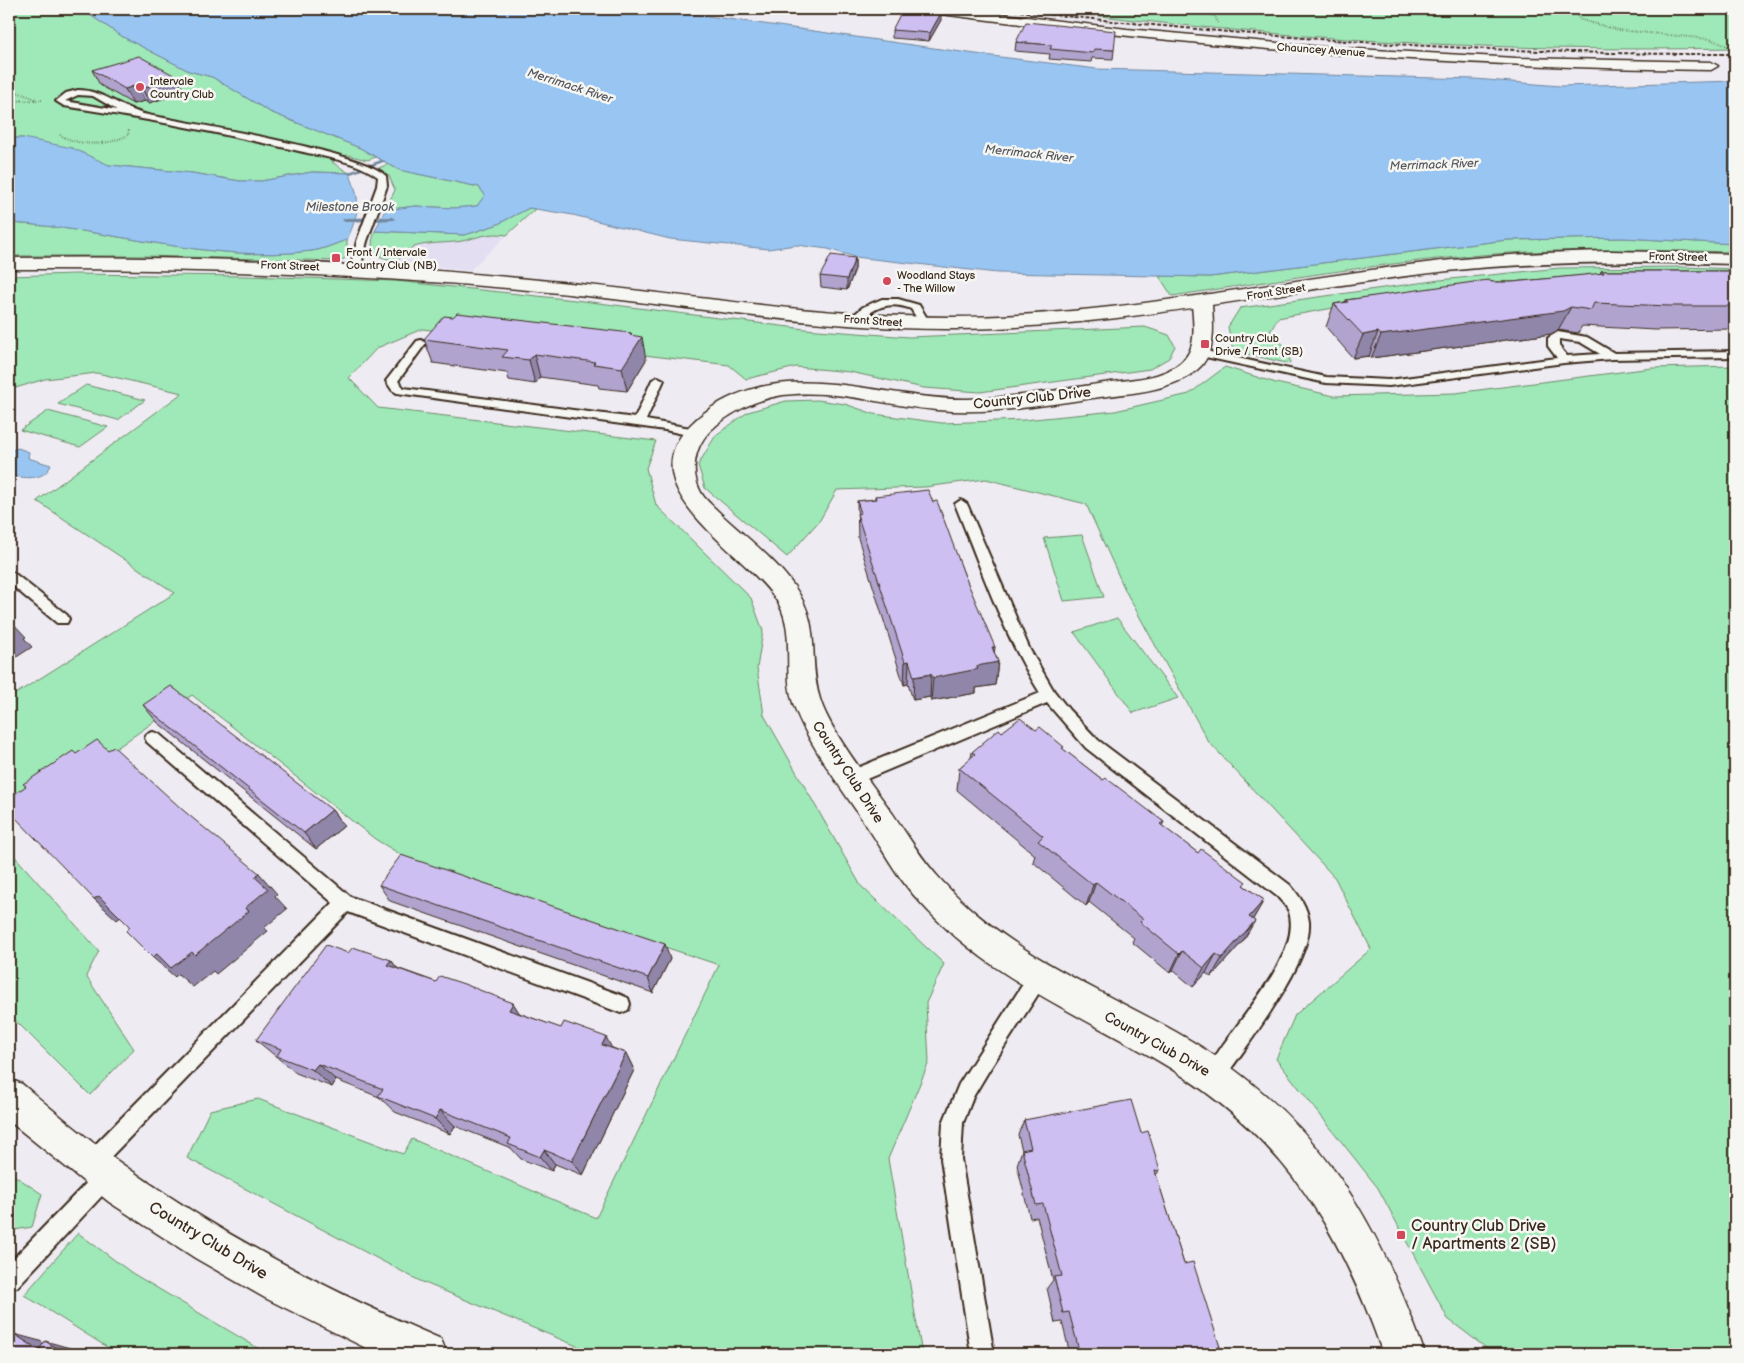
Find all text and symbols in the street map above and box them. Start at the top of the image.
street label: Chauncey Avenue [1276,40,1366,60]
water label: Merrimack River [526,65,616,107]
place label: Intervale Country Club [150,75,214,101]
marker: Intervale Country Club [134,81,146,93]
water label: Merrimack River [984,142,1076,166]
water label: Merrimack River [1389,156,1480,174]
water label: Milestone Brook [306,200,395,215]
place label: Front / Intervale Country Club (NB) [346,246,437,272]
street label: Front Street [1648,250,1708,264]
marker: Front / Intervale Country Club (NB) [330,252,342,264]
street label: Front Street [260,258,320,274]
place label: Woodland Stays - The Willow [897,269,976,295]
marker: Woodland Stays - The Willow [881,275,893,287]
street label: Front Street [1246,281,1307,303]
street label: Front Street [843,312,904,330]
place label: Country Club Drive / Front (SB) [1215,332,1303,358]
marker: Country Club Drive / Front (SB) [1199,338,1211,350]
street label: Country Club Drive [972,383,1092,413]
street label: Country Club Drive [809,718,887,826]
street label: Country Club Drive [1101,1008,1213,1080]
street label: Country Club Drive [145,1198,271,1284]
place label: Country Club Drive / Apartments 2 (SB) [1411,1217,1556,1254]
marker: Country Club Drive / Apartments 2 (SB) [1395,1229,1407,1241]

